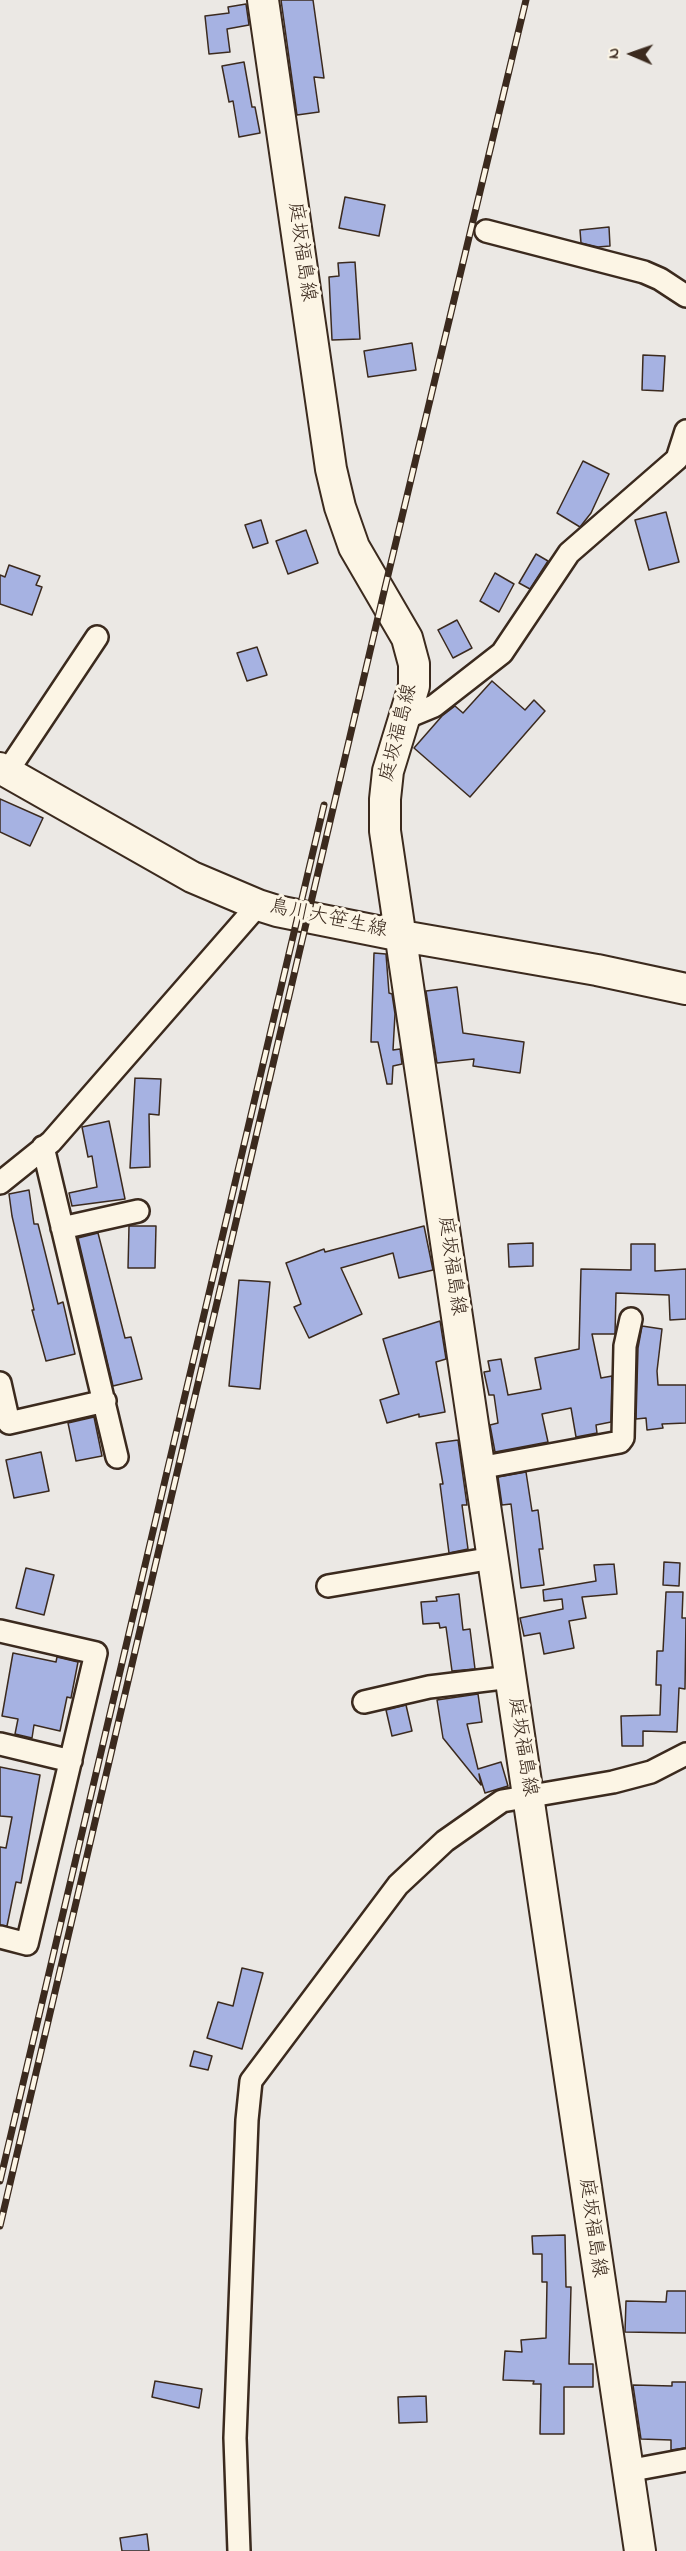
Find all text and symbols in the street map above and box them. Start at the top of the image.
north arrow [602,24,662,84]
text: N [602,48,626,59]
street label: 庭坂福島線 [281,201,319,303]
street label: 庭坂福島線 [376,682,424,784]
street label: 鳥川大笹生線 [267,896,389,944]
street label: 庭坂福島線 [431,1215,469,1317]
street label: 庭坂福島線 [501,1696,541,1798]
street label: 庭坂福島線 [572,2177,610,2279]

